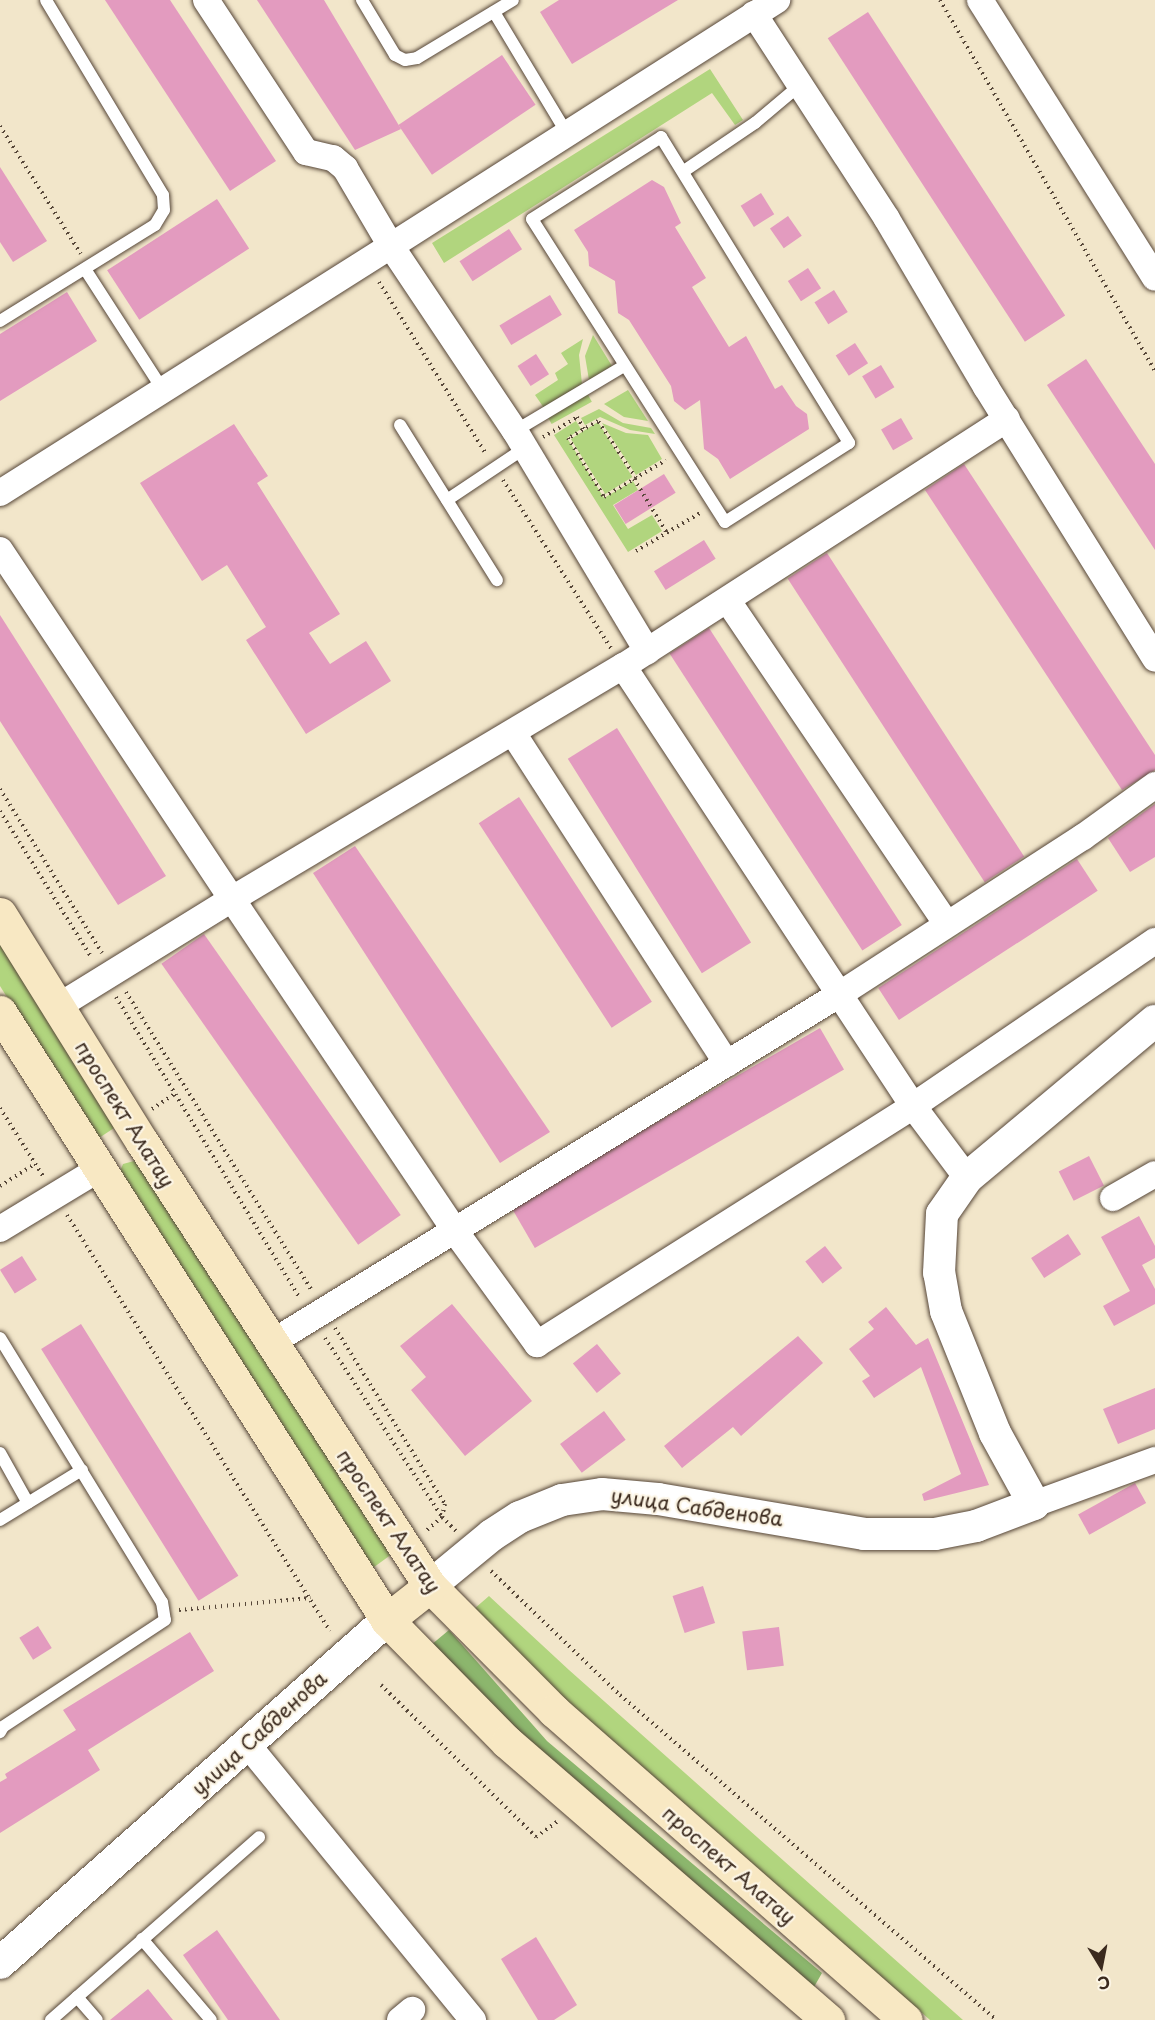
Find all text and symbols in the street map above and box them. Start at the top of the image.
street label: проспект Алатау [70,1036,180,1192]
street label: проспект Алатау [332,1444,446,1598]
street label: улица Сабденова [609,1483,785,1531]
street label: улица Сабденова [186,1666,332,1800]
street label: проспект Алатау [657,1800,801,1930]
north arrow [1071,1936,1131,1996]
text: С [1096,1971,1112,1997]

